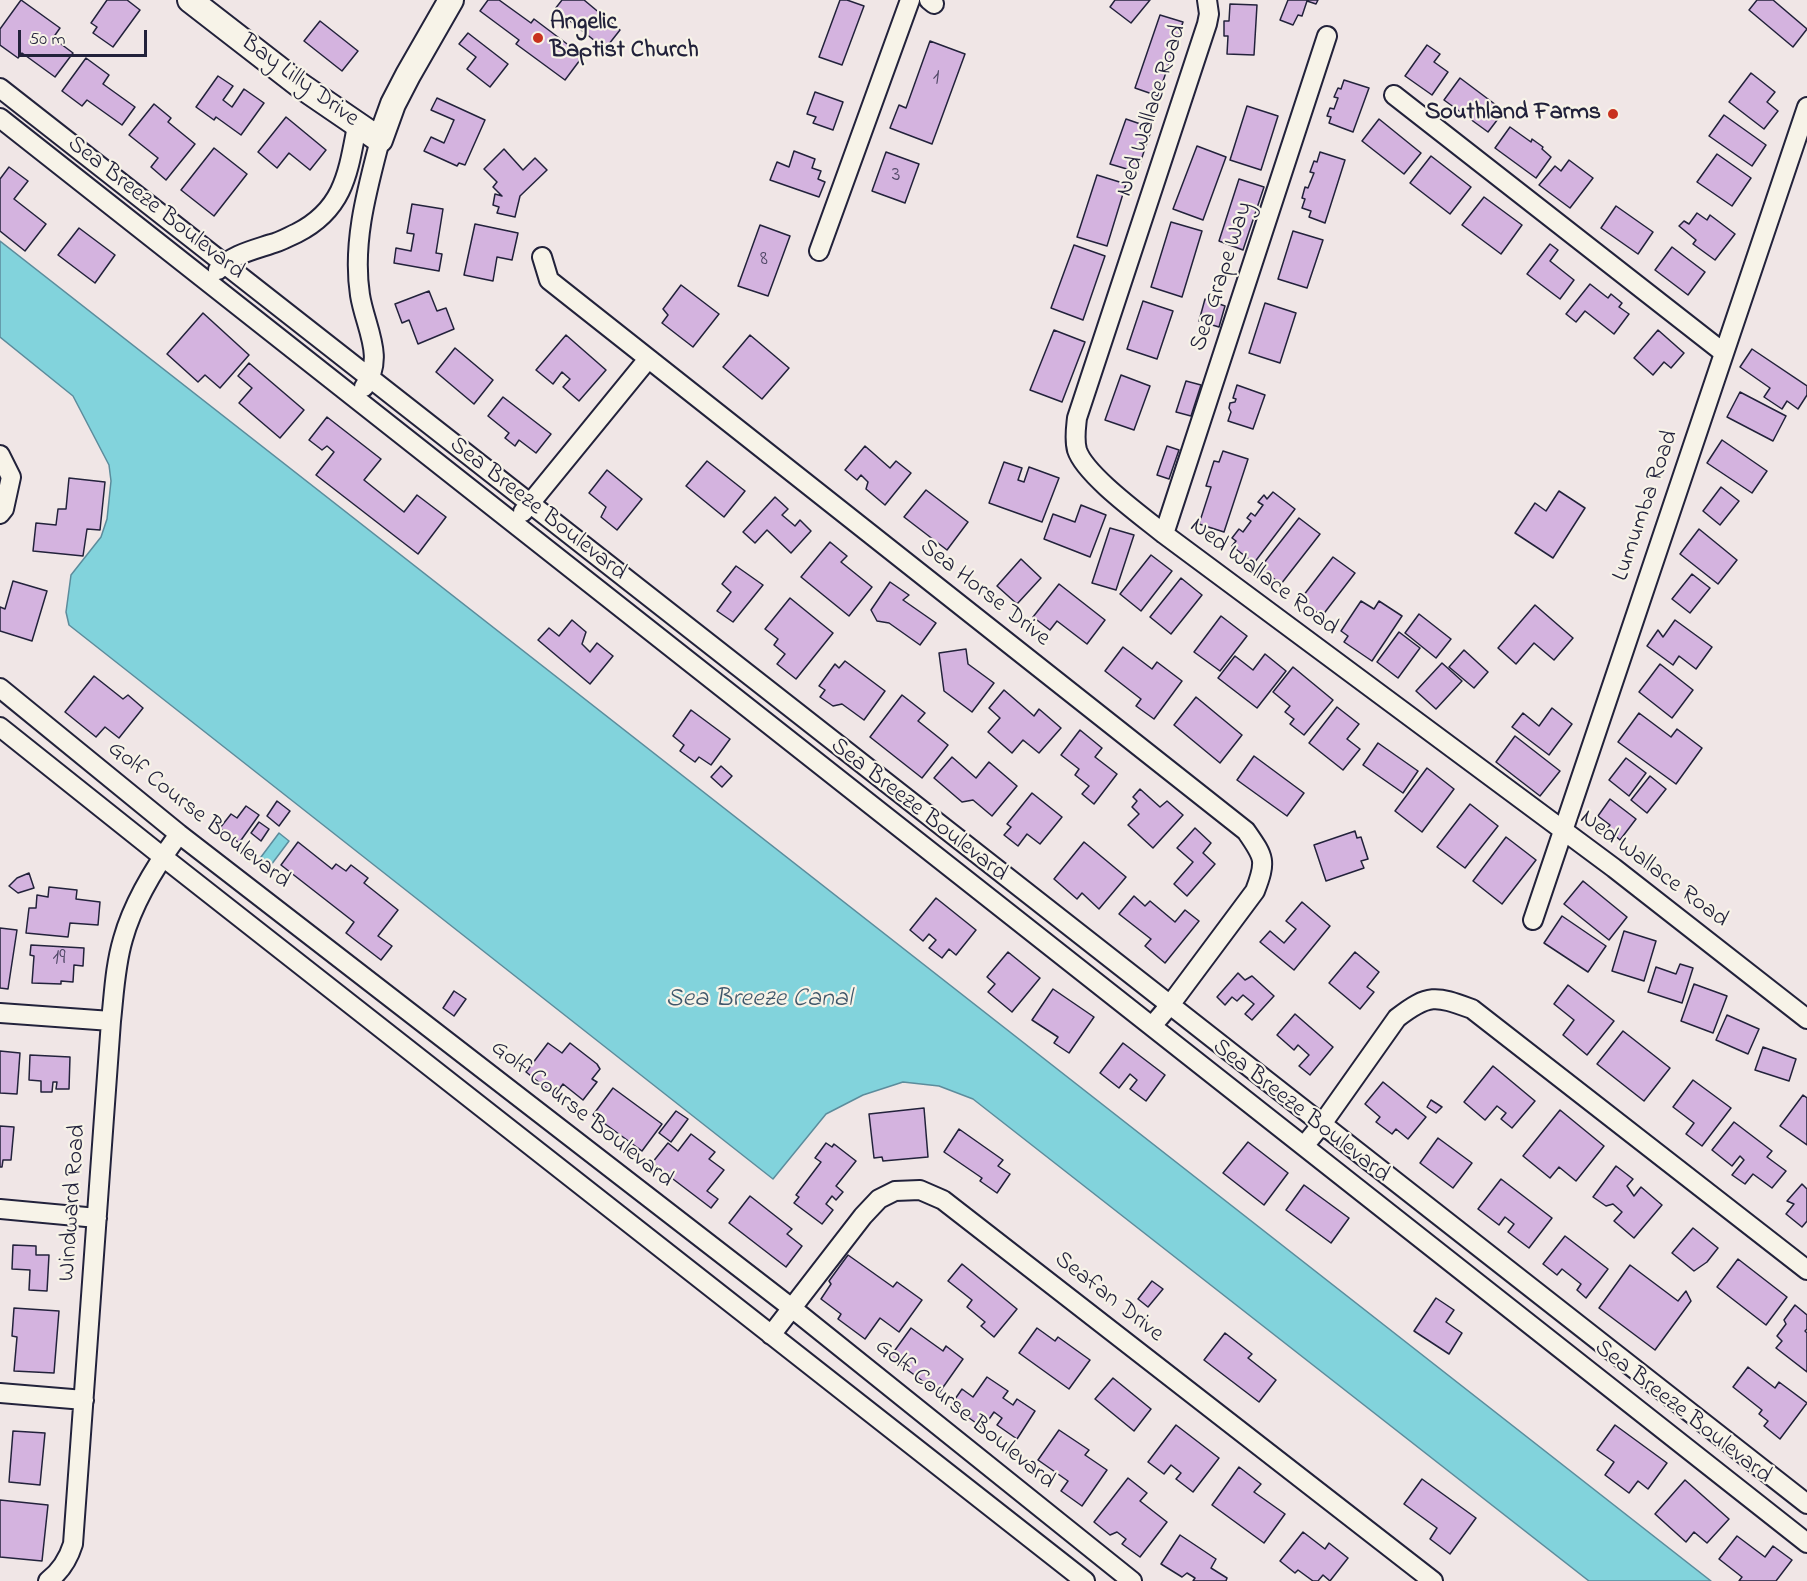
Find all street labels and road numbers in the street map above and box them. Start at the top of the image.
street label: Ned Wallace Road [1112,22,1194,200]
street label: Bay Lilly Drive [234,29,364,135]
street label: Sea Breeze Boulevard [61,131,249,287]
street label: Sea Grape Way [1185,199,1261,355]
street label: Lumumba Road [1608,427,1686,585]
street label: Sea Breeze Boulevard [443,432,631,588]
street label: Ned Wallace Road [1183,513,1343,643]
street label: Sea Horse Drive [913,534,1055,654]
street label: Sea Breeze Boulevard [824,733,1012,889]
street label: Golf Course Boulevard [101,736,295,896]
street label: Ned Wallace Road [1573,805,1733,935]
street label: Sea Breeze Boulevard [1206,1034,1394,1190]
street label: Golf Course Boulevard [484,1035,678,1195]
street label: Windward Road [54,1124,94,1282]
street label: Seafan Drive [1047,1246,1169,1350]
street label: Golf Course Boulevard [868,1333,1060,1497]
street label: Sea Breeze Boulevard [1588,1335,1776,1491]

